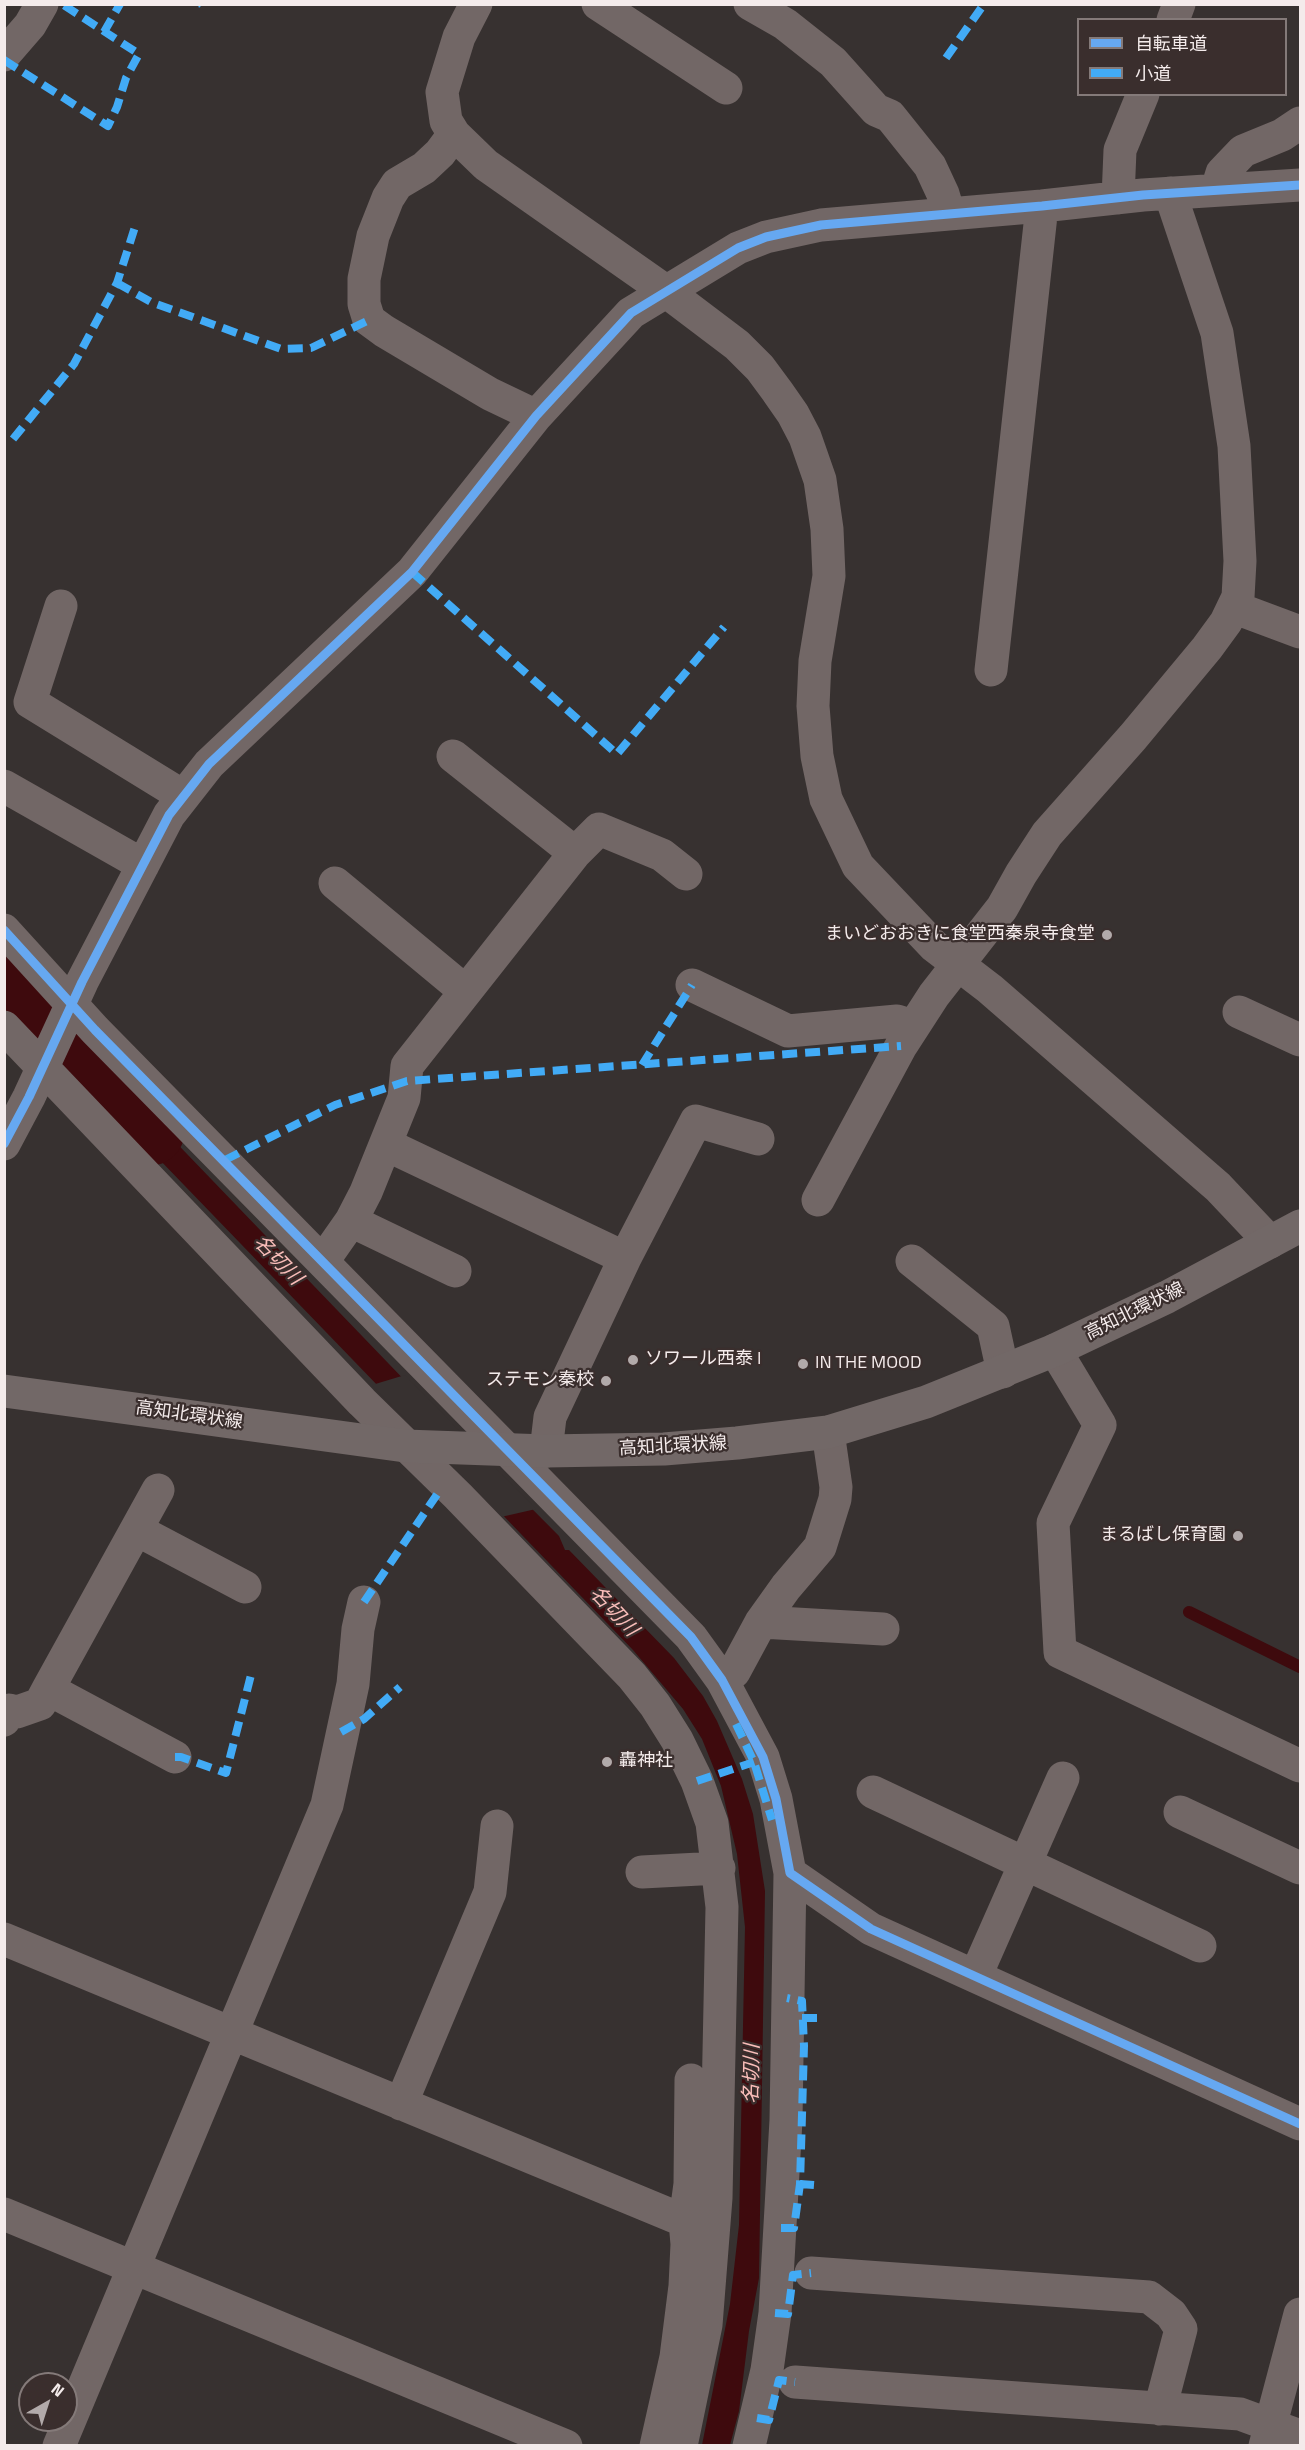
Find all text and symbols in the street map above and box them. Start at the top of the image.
legend [1077,18,1287,96]
text: 自転車道 [1135,30,1207,57]
text: 小道 [1135,60,1171,87]
place label: まいどおおきに食堂西秦泉寺食堂 [825,924,1095,946]
marker: まいどおおきに食堂西秦泉寺食堂 [1100,928,1114,942]
water label: 名切川 [248,1231,306,1291]
street label: 高知北環状線 [1082,1279,1188,1345]
place label: ソワール西泰 I [645,1349,761,1371]
marker: ソワール西泰 I [626,1353,640,1367]
place label: IN THE MOOD [815,1353,922,1375]
marker: IN THE MOOD [796,1357,810,1371]
place label: ステモン秦校 [486,1370,594,1392]
marker: ステモン秦校 [599,1374,613,1388]
street label: 高知北環状線 [134,1398,244,1434]
street label: 高知北環状線 [619,1433,727,1461]
place label: まるばし保育園 [1100,1525,1226,1547]
marker: まるばし保育園 [1231,1529,1245,1543]
water label: 名切川 [584,1582,642,1642]
place label: 轟神社 [619,1751,673,1773]
marker: 轟神社 [600,1755,614,1769]
water label: 名切川 [740,2044,766,2104]
north arrow [18,2372,78,2432]
text: N [46,2377,70,2402]

